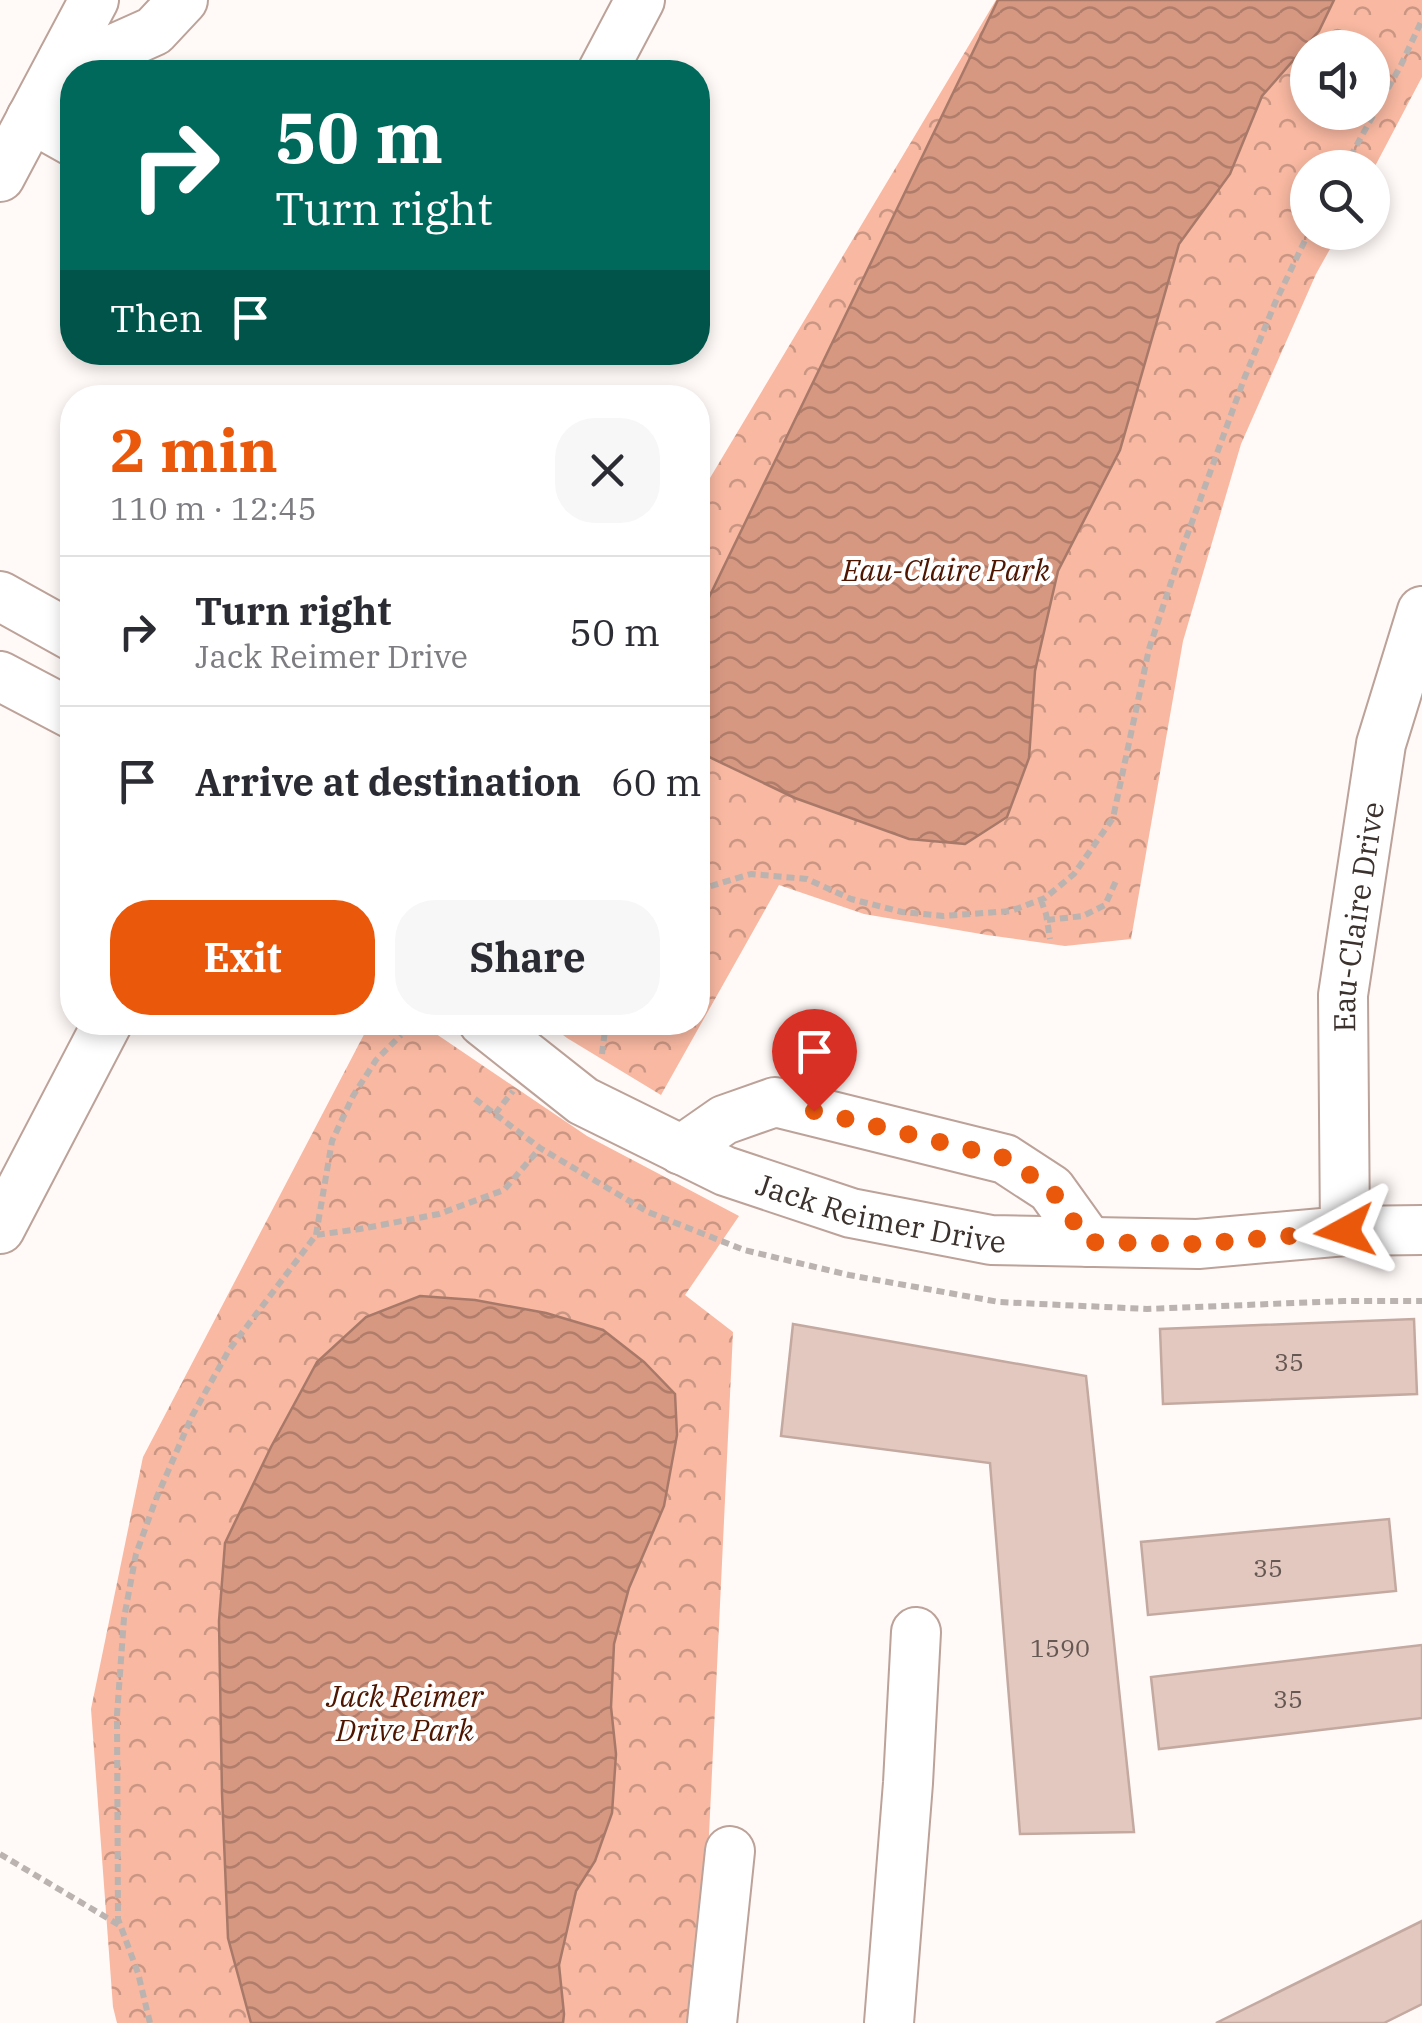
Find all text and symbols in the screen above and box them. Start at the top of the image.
map controls [1290,30,1390,250]
button: sound [1290,30,1390,130]
text: 50 m [275,91,443,182]
icon: right [110,100,240,230]
button: search [1290,150,1390,250]
text: Turn right [275,179,493,237]
icon: arrive [223,290,278,345]
text: Then [110,293,203,342]
text: 2 min [110,410,278,489]
button: close [555,418,660,523]
text: 110 m · 12:45 [110,487,317,529]
park label: Eau-Claire Park [841,550,1050,589]
text: Turn right [195,586,391,635]
icon: right [110,604,165,659]
text: 50 m [569,607,660,656]
text: Jack Reimer Drive [195,635,468,677]
icon: arrive [110,754,165,809]
text: Arrive at destination [195,757,581,806]
text: 60 m [611,757,702,806]
street label: Eau-Claire Drive [1323,799,1392,1033]
button: Exit [110,900,375,1015]
button: Share [395,900,660,1015]
pin [772,1009,857,1112]
icon: arrive [787,1024,842,1079]
street label: Jack Reimer Drive [751,1163,1006,1260]
position arrow [1293,1179,1397,1283]
house number: 35 [1274,1345,1304,1378]
house number: 35 [1253,1551,1283,1584]
house number: 1590 [1030,1631,1090,1664]
park label: Jack Reimer Drive Park [326,1676,484,1749]
house number: 35 [1273,1682,1303,1715]

